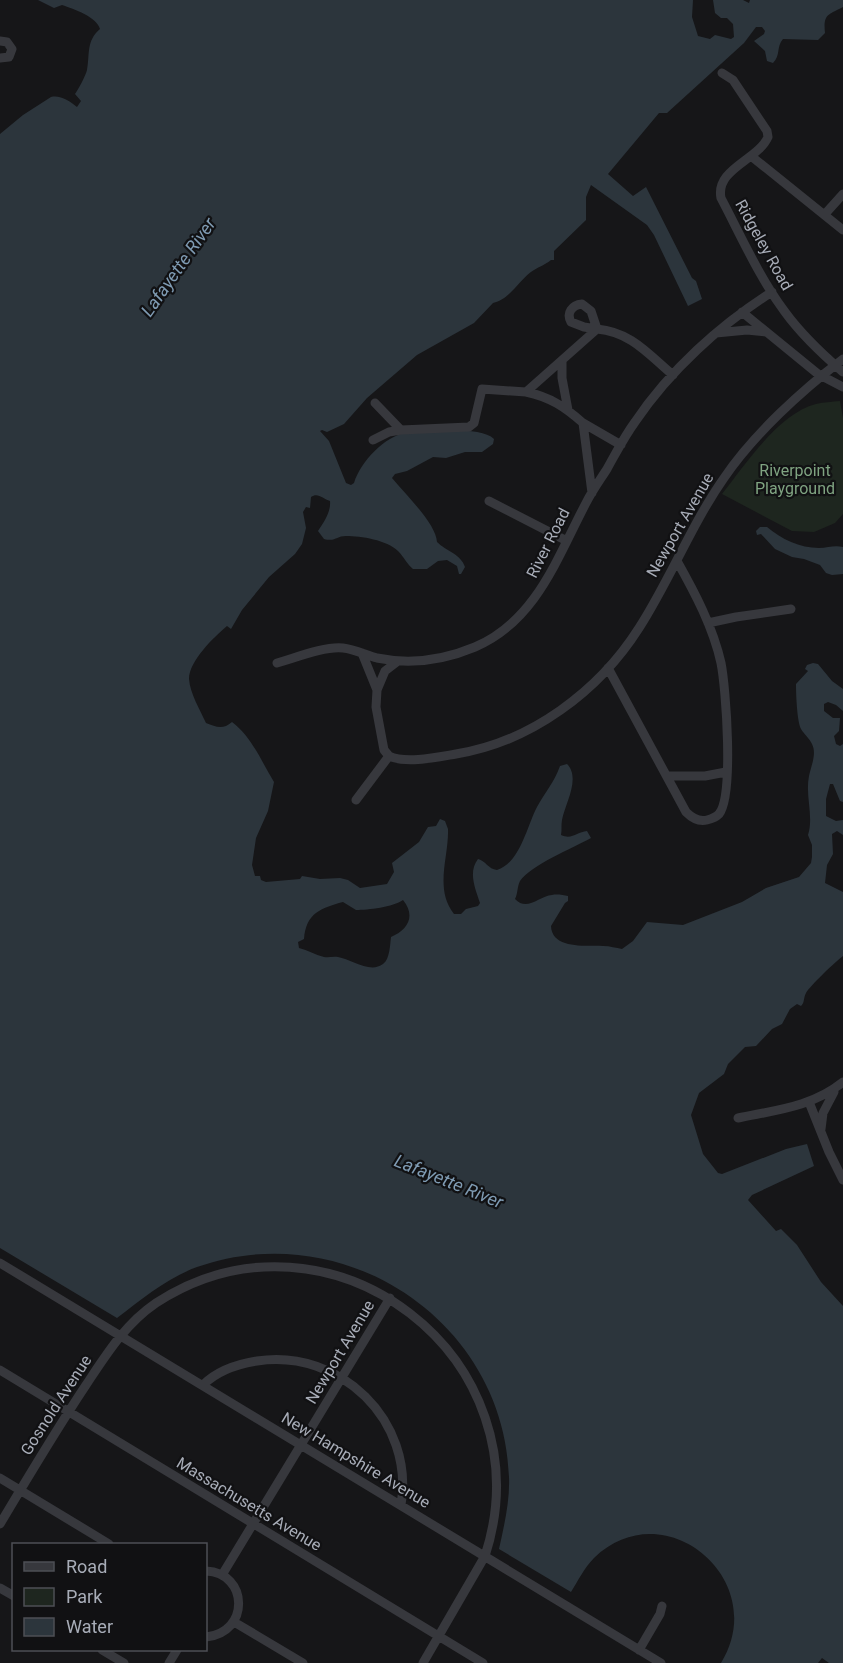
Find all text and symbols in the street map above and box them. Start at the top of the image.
street label: Ridgeley Road [731,196,797,294]
water label: Lafayette River [136,213,220,320]
park label: Riverpoint Playground [755,461,835,498]
street label: Newport Avenue [642,469,718,581]
street label: River Road [522,505,574,581]
water label: Lafayette River [392,1150,507,1213]
street label: Newport Avenue [302,1297,378,1407]
street label: Gosnold Avenue [17,1351,95,1459]
street label: New Hampshire Avenue [278,1408,434,1512]
street label: Massachusetts Avenue [173,1453,325,1555]
legend [12,1543,207,1651]
text: Road [66,1556,107,1577]
text: Park [66,1586,103,1607]
text: Water [66,1616,113,1637]

